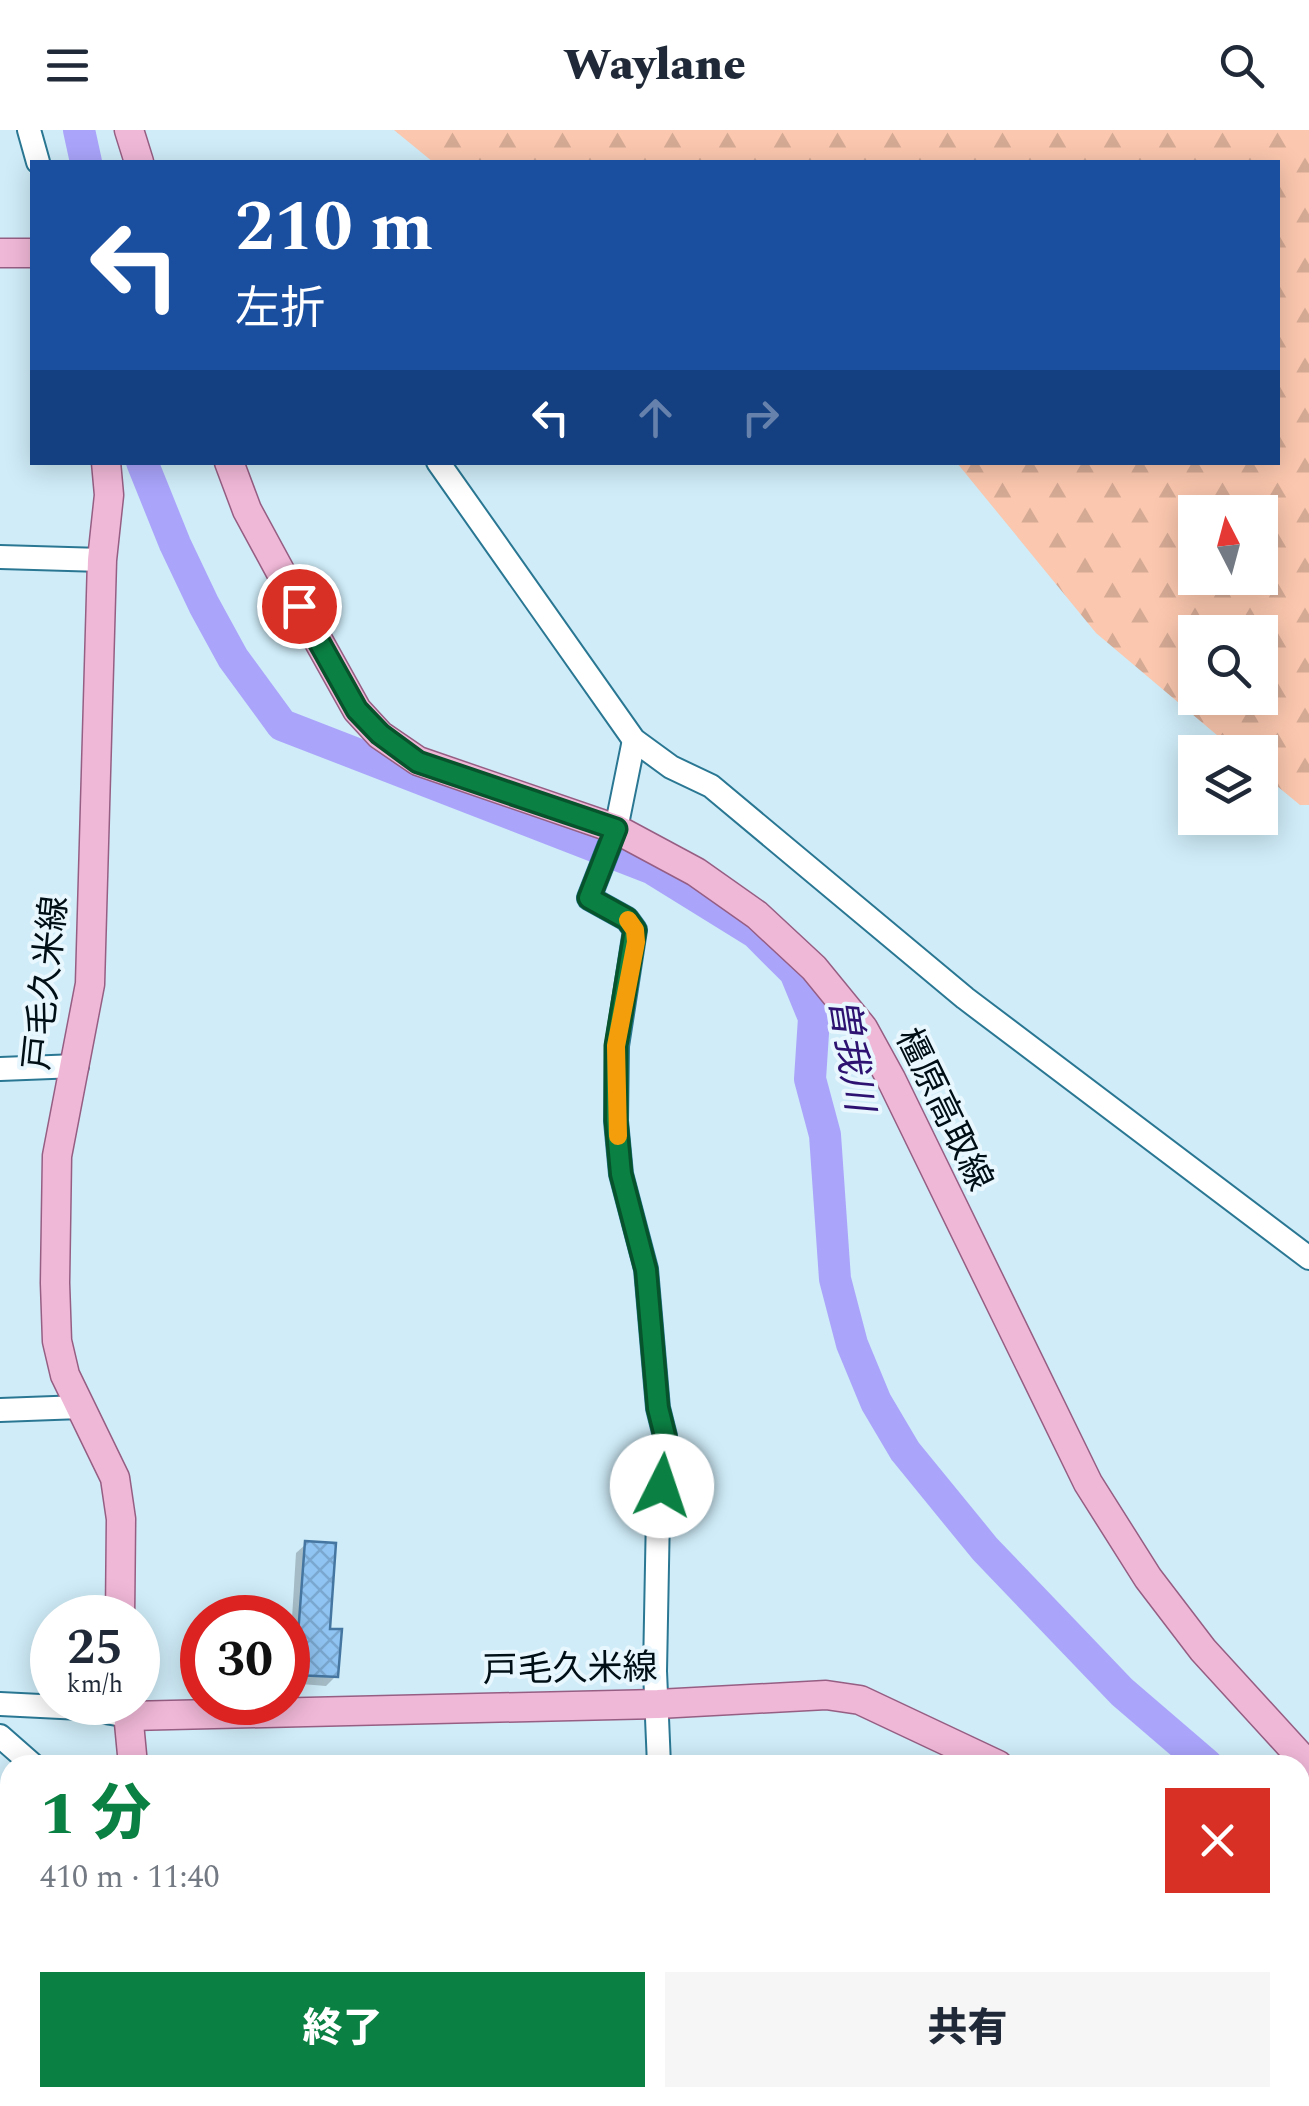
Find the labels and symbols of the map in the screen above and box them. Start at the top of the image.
north arrow [1178,495,1278,595]
pin [257,564,342,649]
street label: 戸毛久米線 [11,893,82,1073]
water label: 曽我川 [812,993,888,1119]
street label: 橿原高取線 [881,1019,1006,1200]
position arrow [610,1434,714,1538]
speed limit sign: 30 [180,1595,310,1725]
street label: 戸毛久米線 [482,1641,658,1698]

